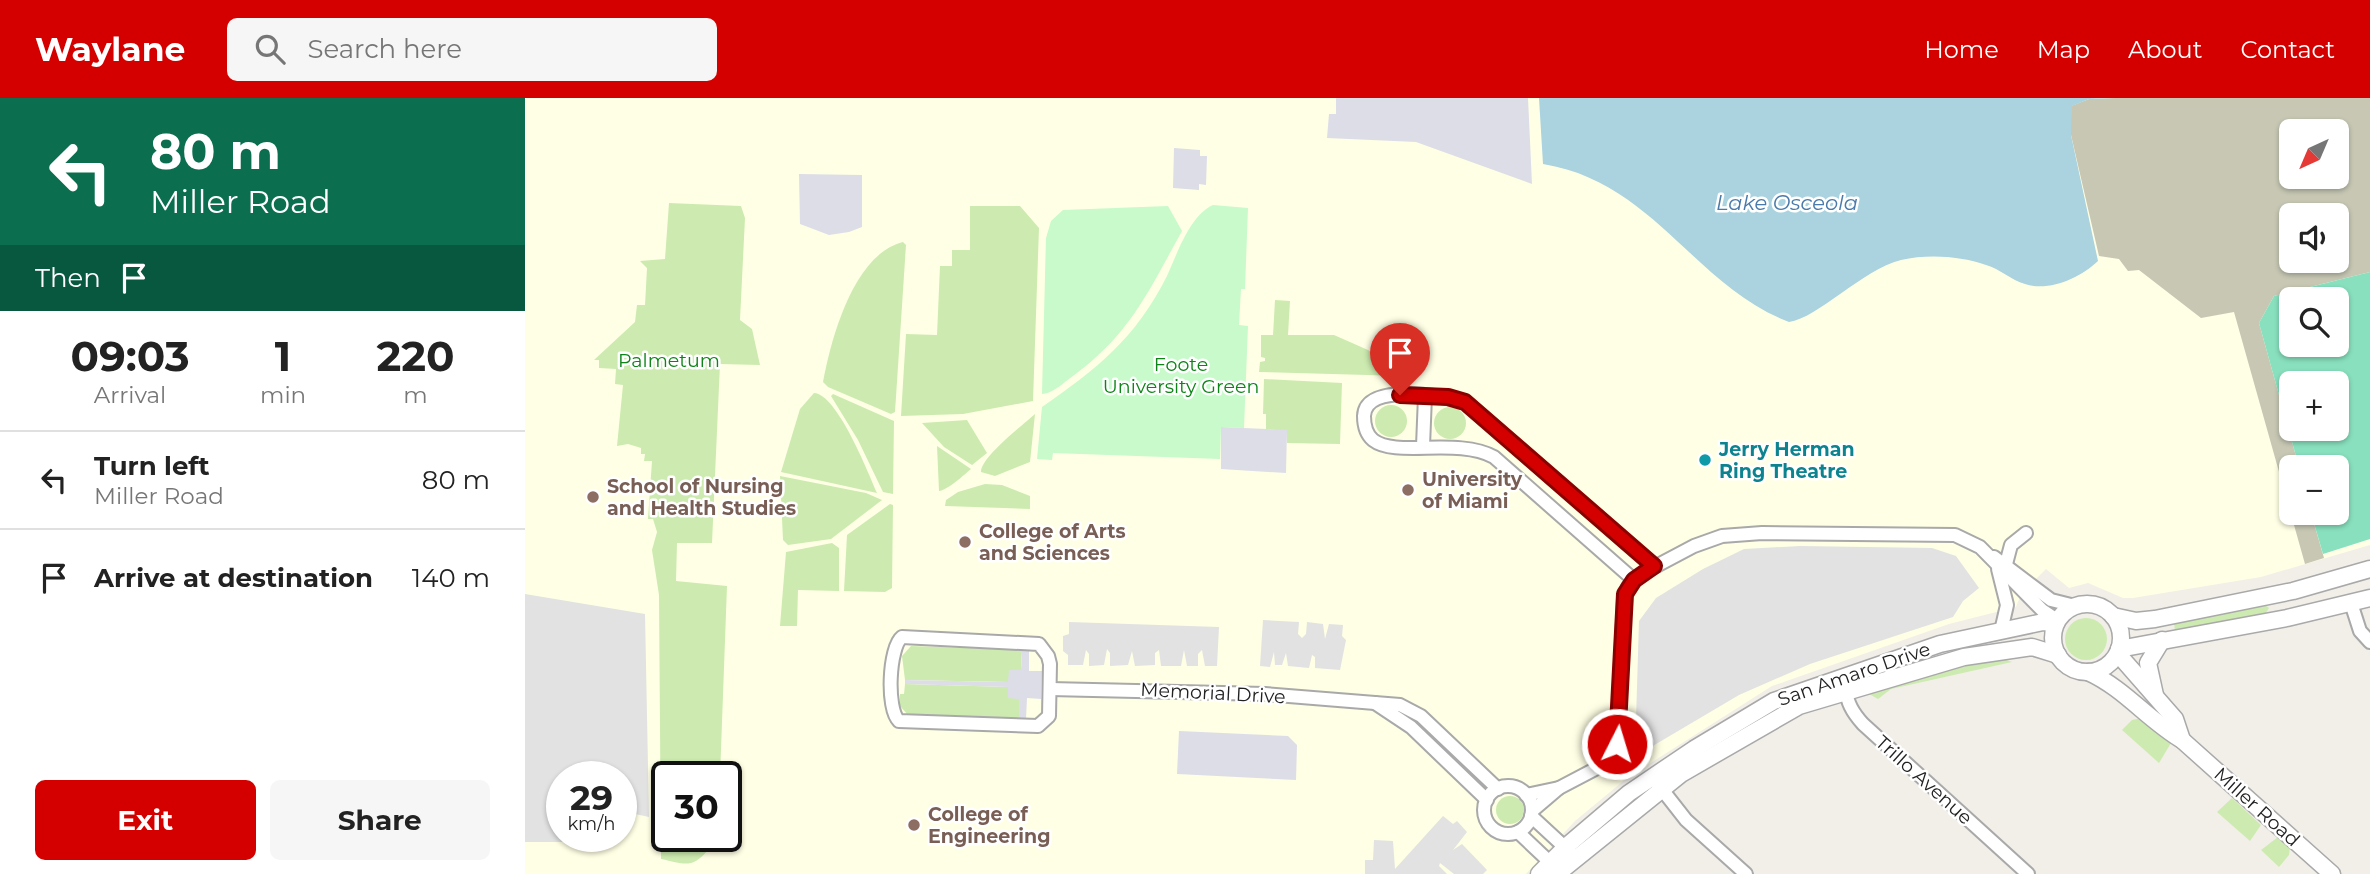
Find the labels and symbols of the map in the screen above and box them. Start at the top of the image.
north arrow [2279,119,2349,189]
water label: Lake Osceola [1716,190,1858,215]
pin [1370,323,1430,395]
park label: Palmetum [618,349,720,372]
park label: Foote University Green [1103,353,1259,398]
place label: Jerry Herman Ring Theatre [1718,438,1855,483]
marker: Jerry Herman Ring Theatre [1697,452,1713,468]
place label: University of Miami [1422,468,1523,513]
place label: School of Nursing and Health Studies [607,475,796,520]
marker: University of Miami [1400,482,1416,498]
marker: School of Nursing and Health Studies [585,489,601,505]
place label: College of Arts and Sciences [979,520,1126,565]
marker: College of Arts and Sciences [957,534,973,550]
street label: San Amaro Drive [1775,637,1933,711]
street label: Memorial Drive [1140,678,1286,708]
position arrow [1580,707,1654,781]
street label: Trillo Avenue [1871,731,1977,829]
speed limit sign: 30 [651,761,742,852]
street label: Miller Road [2209,763,2305,851]
place label: College of Engineering [928,803,1051,848]
marker: College of Engineering [906,817,922,833]

